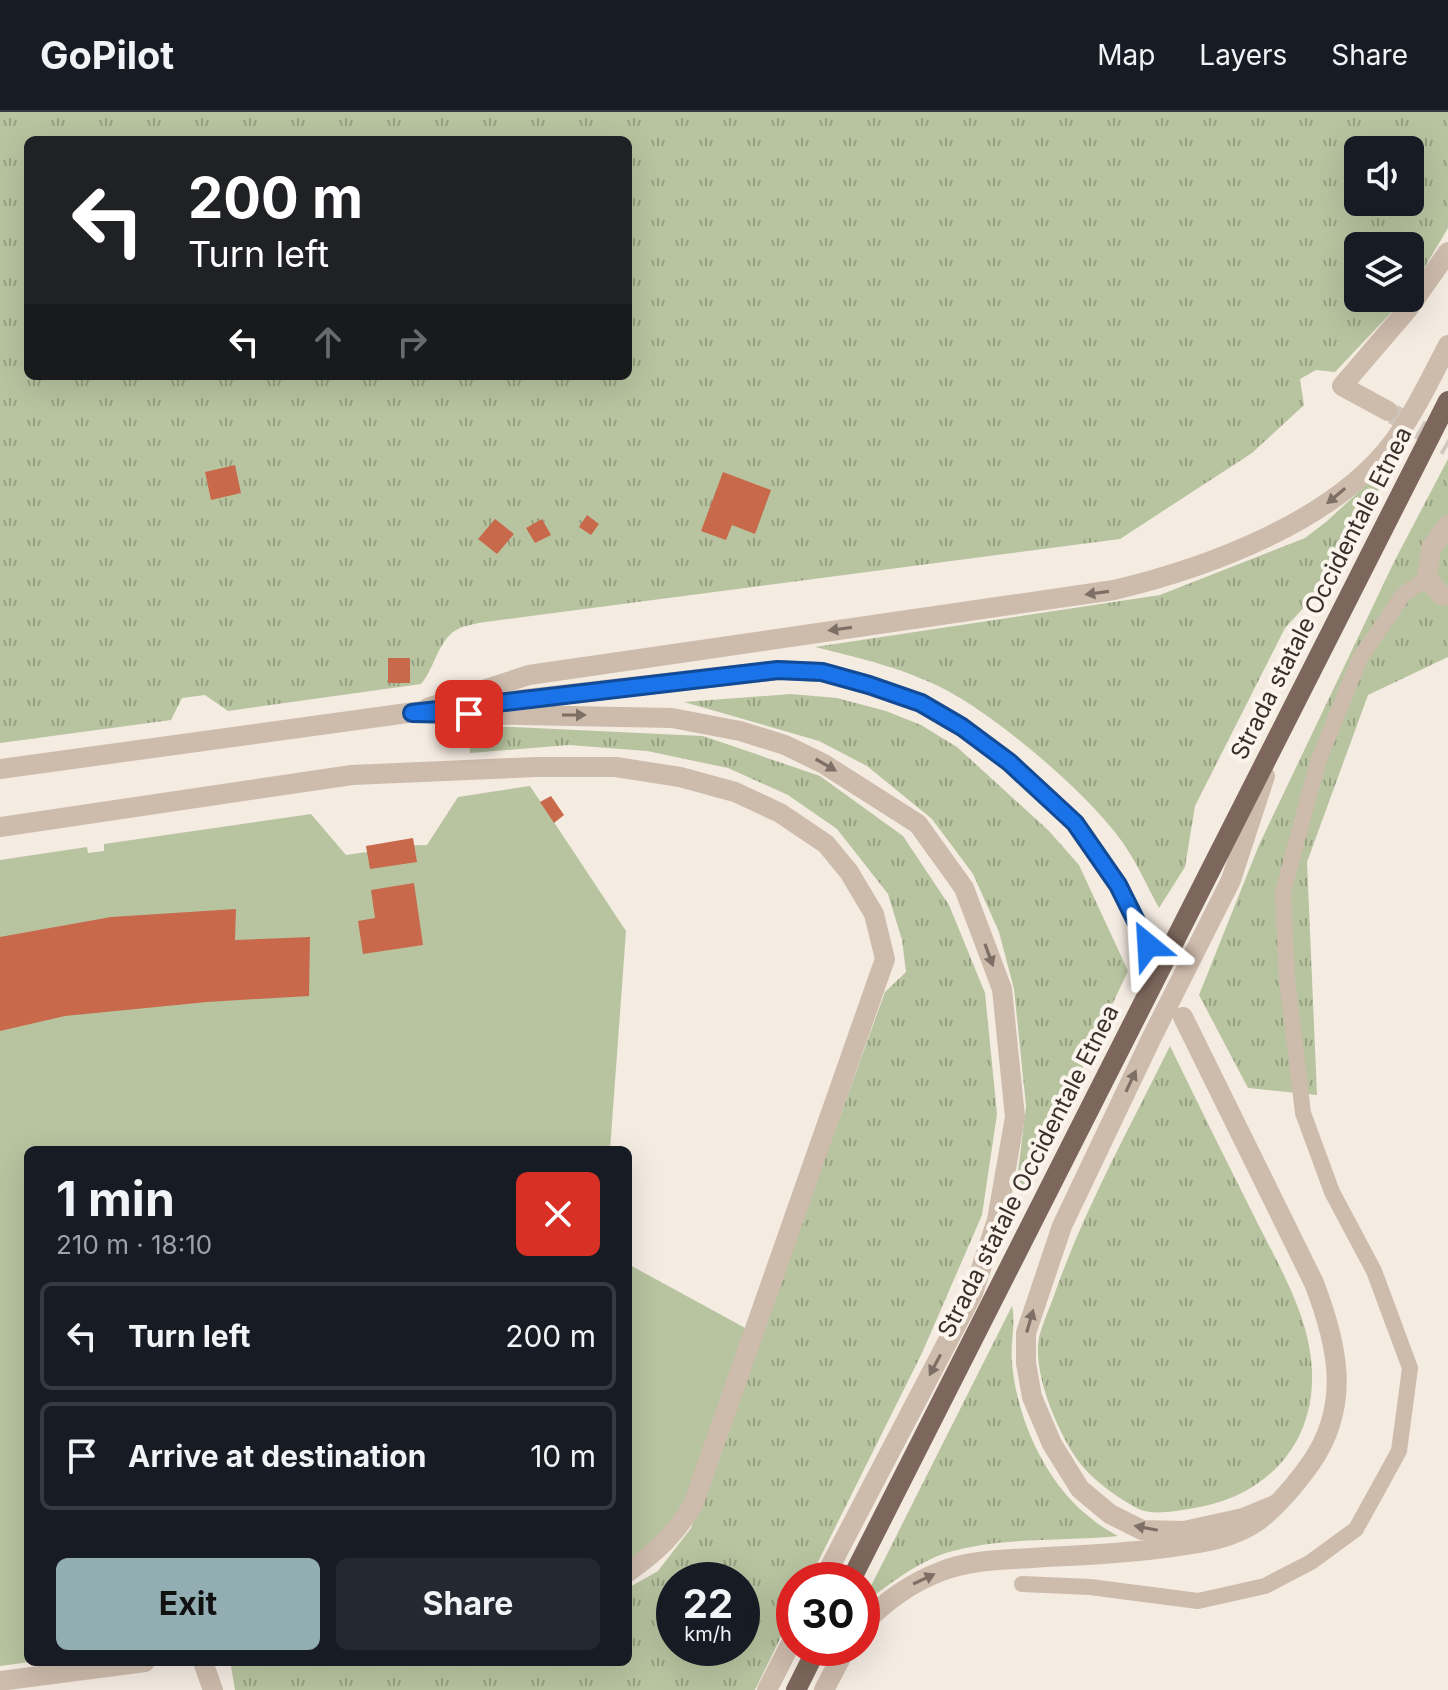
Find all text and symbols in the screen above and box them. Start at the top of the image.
text: GoPilot [40,32,174,78]
text: Map [1097,38,1155,72]
text: Layers [1199,38,1287,72]
text: Share [1331,38,1408,72]
map controls [1344,136,1424,312]
button: sound [1344,136,1424,216]
text: 200 m [188,164,363,232]
icon: left [56,168,160,272]
text: Turn left [188,232,329,276]
button: layers [1344,232,1424,312]
icon: left [222,320,266,364]
icon: ahead [306,320,350,364]
icon: right [390,320,434,364]
street label: Strada statale Occidentale Etnea [1224,422,1418,764]
one-way arrow [1326,488,1347,505]
one-way arrow [1084,587,1109,600]
one-way arrow [827,623,852,636]
pin [435,680,503,748]
icon: arrive [447,692,491,736]
one-way arrow [562,709,587,721]
one-way arrow [814,758,837,772]
position arrow [1106,903,1190,987]
one-way arrow [983,943,996,967]
street label: Strada statale Occidentale Etnea [931,1000,1125,1342]
one-way arrow [1124,1070,1138,1093]
text: 1 min [56,1169,175,1228]
button: close [516,1172,600,1256]
text: 210 m · 18:10 [56,1229,212,1260]
one-way arrow [1024,1308,1037,1332]
icon: left [60,1314,104,1358]
text: Turn left [128,1318,250,1354]
text: 200 m [505,1318,596,1354]
one-way arrow [929,1354,942,1377]
icon: arrive [60,1434,104,1478]
text: Arrive at destination [128,1438,426,1474]
text: 10 m [530,1438,596,1474]
one-way arrow [1134,1521,1159,1533]
button: Exit [56,1558,320,1650]
button: Share [336,1558,600,1650]
speed limit sign: 30 [776,1562,880,1666]
one-way arrow [913,1572,936,1586]
text: 22 [683,1579,733,1628]
text: km/h [684,1622,732,1646]

